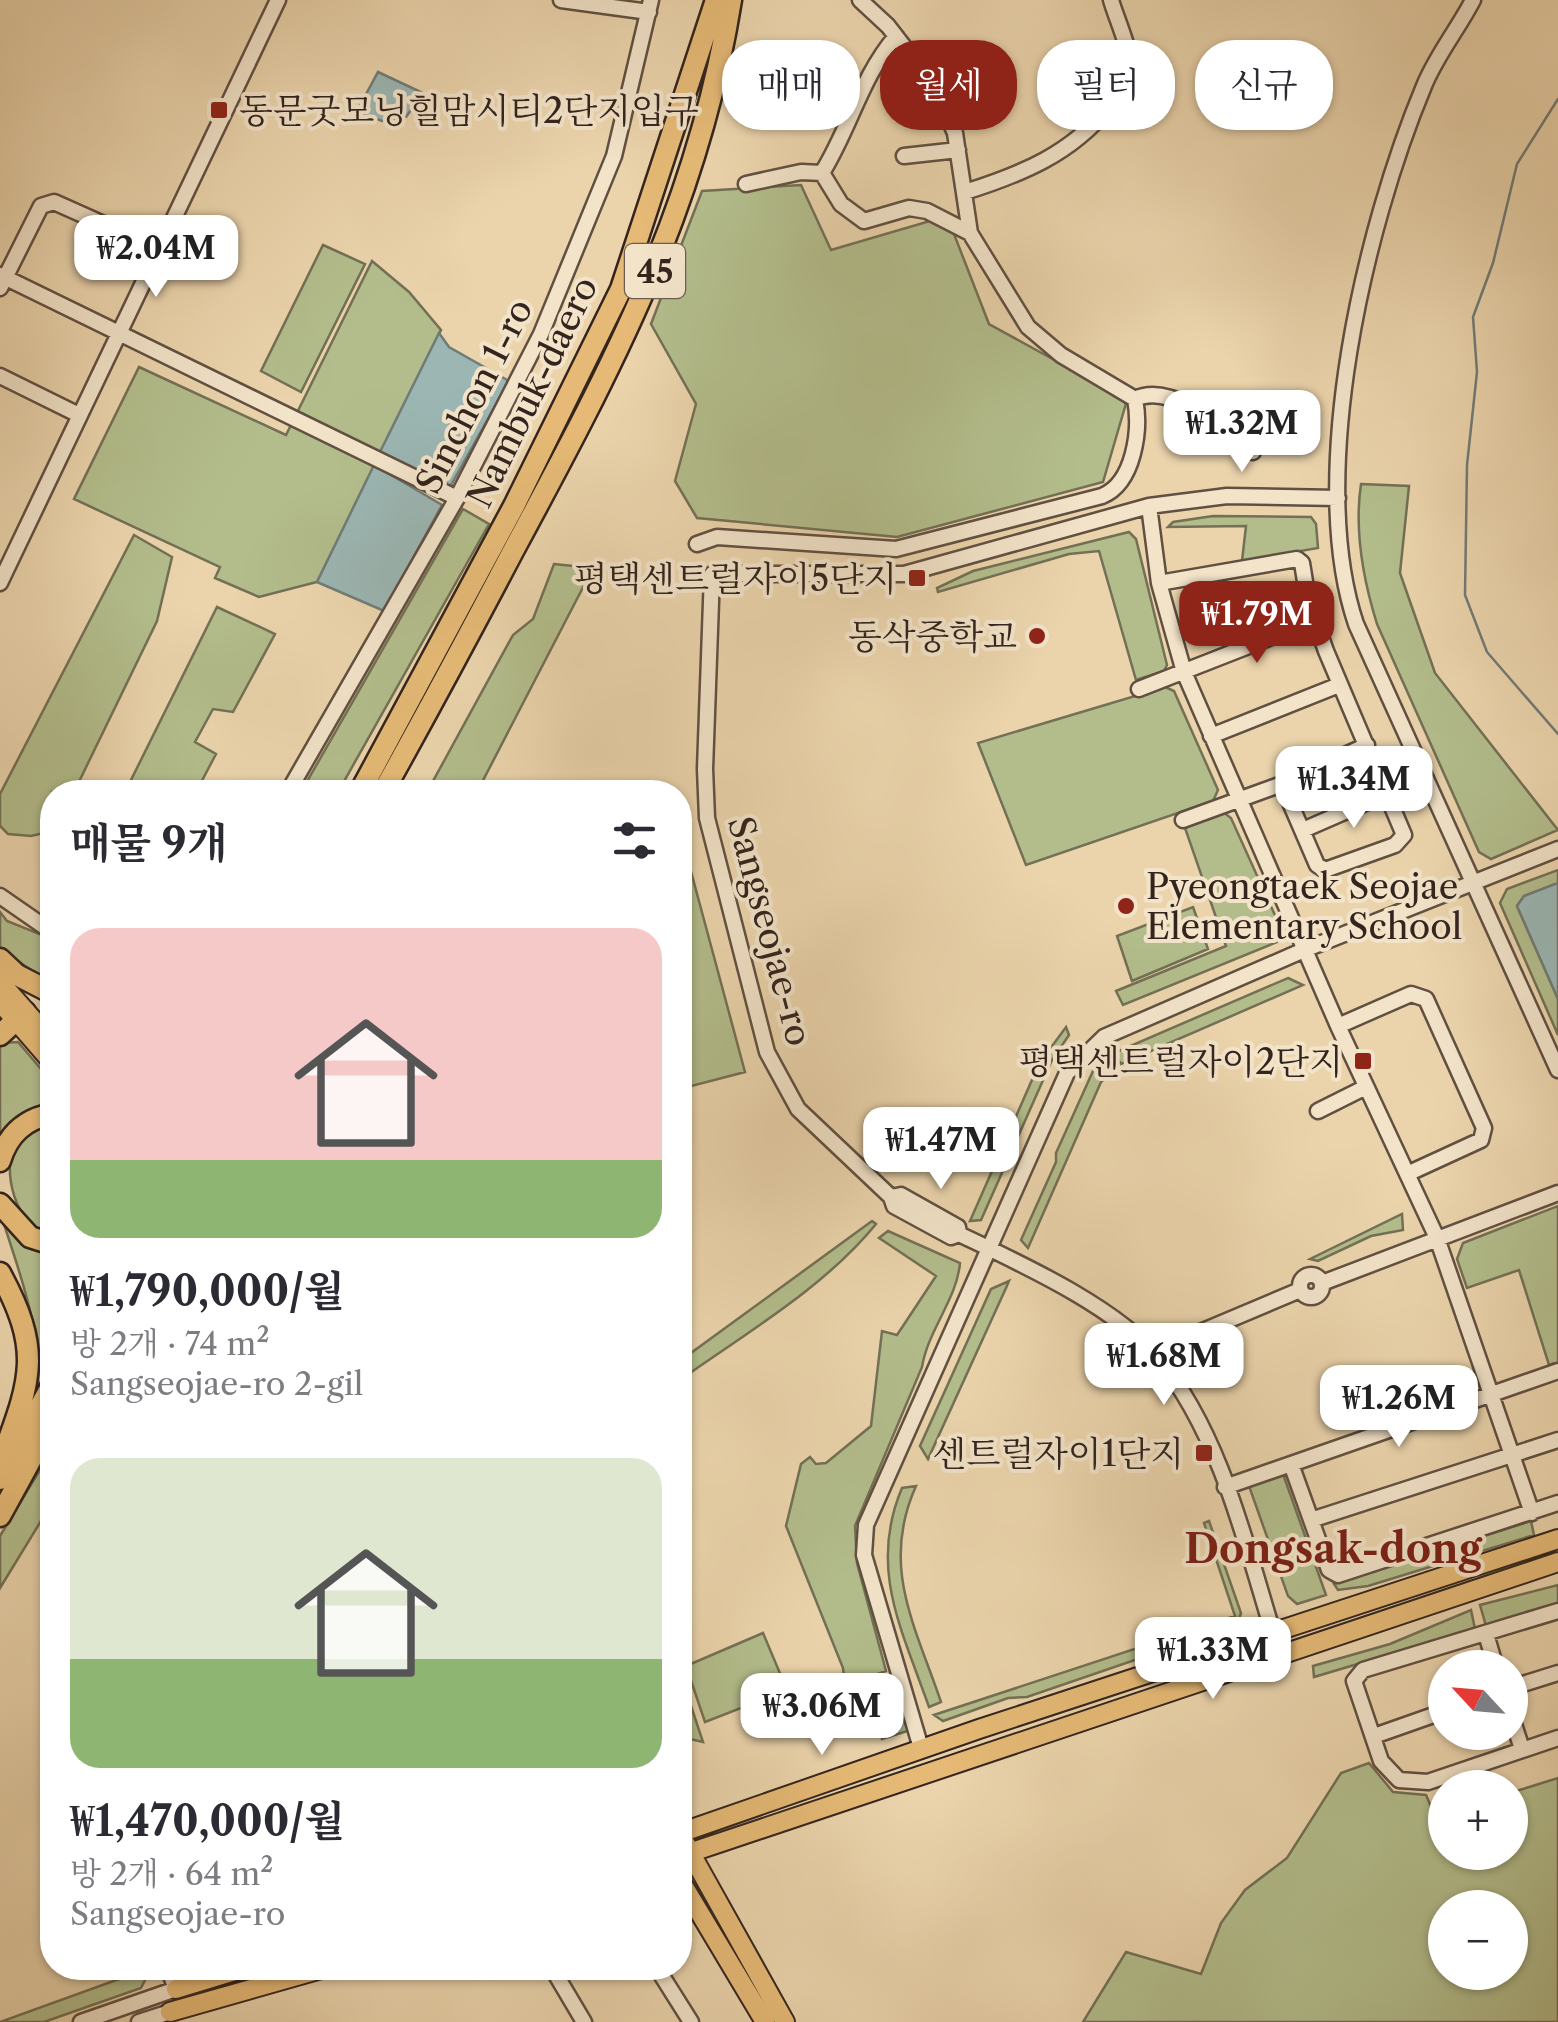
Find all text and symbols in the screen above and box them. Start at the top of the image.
chip: 매매 [722,40,860,130]
chip: 월세 [880,40,1017,130]
chip: 필터 [1037,40,1175,130]
chip: 신규 [1195,40,1333,130]
place label: 동문굿모닝힐맘시티2단지입구 [239,89,699,132]
marker: 동문굿모닝힐맘시티2단지입구 [208,99,230,121]
pin: ₩2.04M [75,215,237,300]
text: ₩2.04M [96,228,216,267]
road number: 45 [625,244,685,298]
street label: Nambuk-daero [457,269,607,515]
street label: Sinchon 1-ro [406,291,542,501]
pin: ₩1.32M [1161,390,1323,475]
text: ₩1.32M [1185,403,1299,442]
place label: 평택센트럴자이5단지 [574,557,897,600]
marker: 평택센트럴자이5단지 [906,567,928,589]
pin: ₩1.79M [1176,581,1338,666]
text: ₩1.79M [1201,594,1313,633]
place label: 동삭중학교 [848,615,1017,658]
marker: 동삭중학교 [1026,625,1048,647]
pin: ₩1.34M [1273,746,1435,831]
text: ₩1.34M [1297,759,1411,798]
street label: Sangseojae-ro [719,812,821,1050]
icon: filters [607,813,662,868]
text: 매물 9개 [70,817,227,869]
place label: Pyeongtaek Seojae Elementary School [1146,865,1462,948]
marker: Pyeongtaek Seojae Elementary School [1115,895,1137,917]
icon: home [276,993,456,1173]
place label: 평택센트럴자이2단지 [1019,1040,1343,1083]
marker: 평택센트럴자이2단지 [1352,1050,1374,1072]
pin: ₩1.47M [860,1107,1022,1192]
text: ₩1.47M [885,1120,997,1159]
text: ₩1,790,000/월 [70,1265,345,1317]
pin: ₩1.68M [1083,1323,1245,1408]
text: 방 2개 · 74 m² [70,1324,270,1363]
text: ₩1.68M [1107,1336,1221,1375]
text: Sangseojae-ro 2-gil [70,1364,363,1403]
pin: ₩1.26M [1318,1365,1480,1450]
text: ₩1.26M [1342,1378,1456,1417]
place label: 센트럴자이1단지 [933,1432,1184,1475]
marker: 센트럴자이1단지 [1193,1442,1215,1464]
icon: home [276,1523,456,1703]
district label: Dongsak-dong [1184,1524,1483,1573]
pin: ₩1.33M [1132,1617,1294,1702]
text: ₩1.33M [1157,1630,1269,1669]
north arrow [1428,1650,1528,1750]
map controls [1428,1650,1528,1990]
pin: ₩3.06M [741,1673,903,1758]
text: ₩3.06M [763,1686,881,1725]
button: + [1428,1770,1528,1870]
text: ₩1,470,000/월 [70,1795,345,1847]
text: 방 2개 · 64 m² [70,1854,273,1893]
button: − [1428,1890,1528,1990]
text: Sangseojae-ro [70,1894,285,1933]

